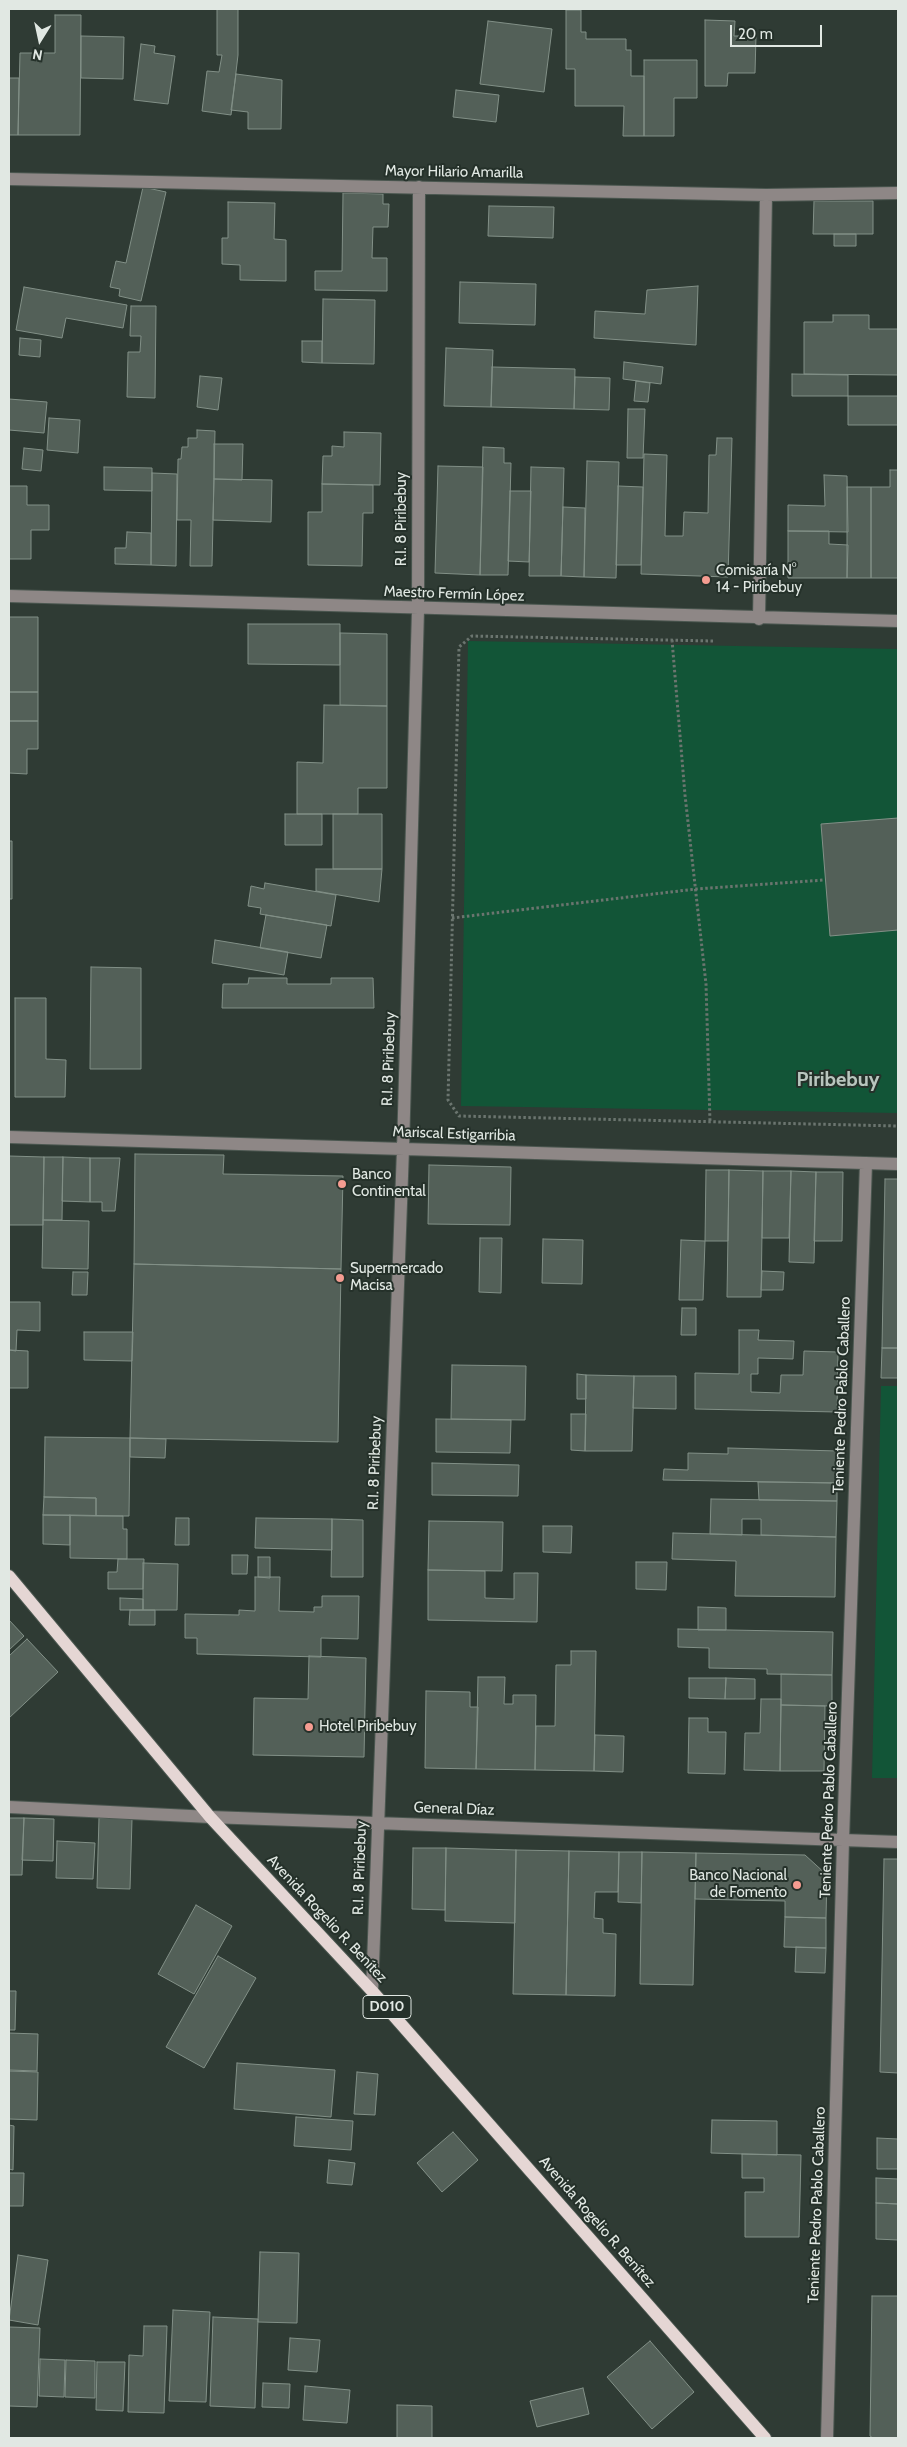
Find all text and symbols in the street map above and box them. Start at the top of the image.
north arrow [15,15,65,65]
scale bar [732,15,824,47]
text: 20 m [738,25,773,43]
text: N [31,45,44,64]
street label: Mayor Hilario Amarilla [385,162,523,182]
street label: R.I. 8 Piribebuy [393,472,411,566]
place label: Comisaría N° 14 - Piribebuy [716,562,802,597]
marker: Comisaría N° 14 - Piribebuy [700,574,712,586]
street label: Maestro Fermín López [383,583,525,605]
street label: R.I. 8 Piribebuy [378,1012,400,1106]
district label: Piribebuy [797,1068,879,1092]
street label: Mariscal Estigarribia [392,1123,516,1145]
place label: Banco Continental [352,1166,426,1201]
marker: Banco Continental [336,1178,348,1190]
place label: Supermercado Macisa [350,1260,443,1295]
marker: Supermercado Macisa [334,1272,346,1284]
street label: Teniente Pedro Pablo Caballero [830,1296,854,1494]
street label: R.I. 8 Piribebuy [364,1416,386,1510]
street label: Teniente Pedro Pablo Caballero [817,1701,841,1899]
place label: Hotel Piribebuy [319,1718,416,1736]
marker: Hotel Piribebuy [303,1721,315,1733]
street label: General Díaz [413,1799,495,1819]
street label: R.I. 8 Piribebuy [349,1821,371,1915]
street label: Avenida Rogelio R. Benítez [263,1851,391,1987]
place label: Banco Nacional de Fomento [689,1867,787,1902]
marker: Banco Nacional de Fomento [791,1879,803,1891]
road number: D010 [363,1995,411,2018]
street label: Teniente Pedro Pablo Caballero [805,2106,829,2304]
street label: Avenida Rogelio R. Benítez [535,2153,659,2291]

